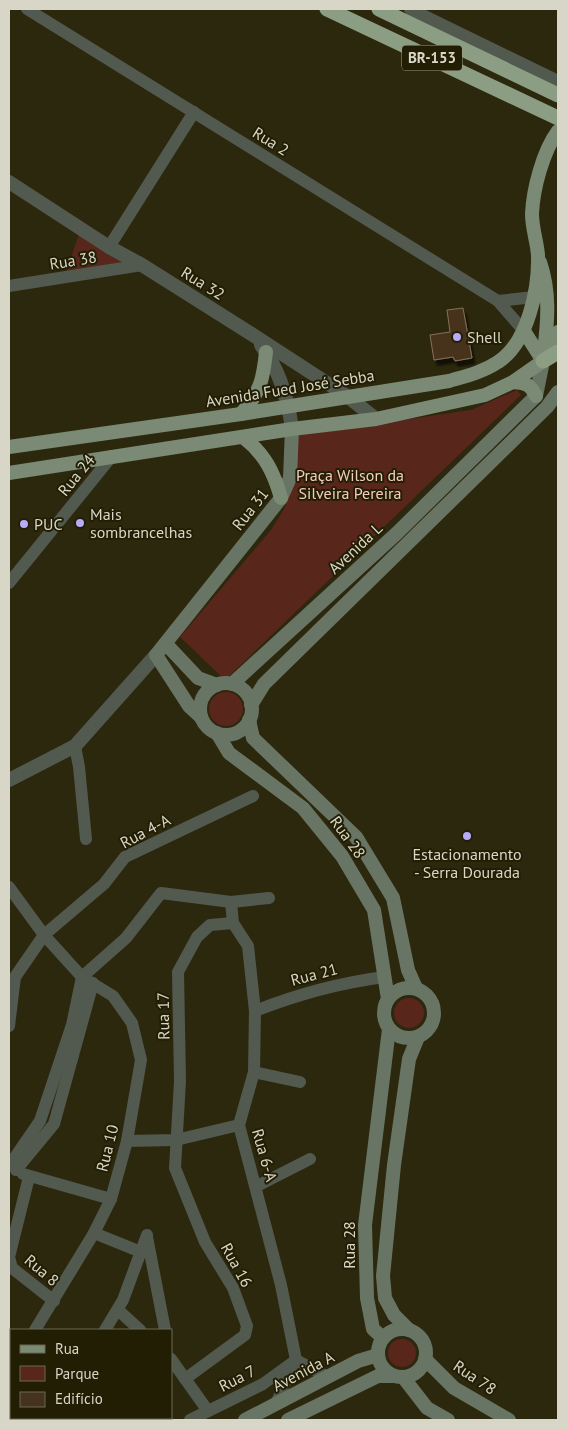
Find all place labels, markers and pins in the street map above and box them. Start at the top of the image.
place label: Shell [467,327,502,347]
marker: Shell [451,331,463,343]
place label: Mais sombrancelhas [90,504,192,542]
place label: PUC [34,514,63,534]
marker: Mais sombrancelhas [74,517,86,529]
marker: PUC [18,518,30,530]
marker: Estacionamento - Serra Dourada [461,830,473,842]
place label: Estacionamento - Serra Dourada [412,844,522,882]

